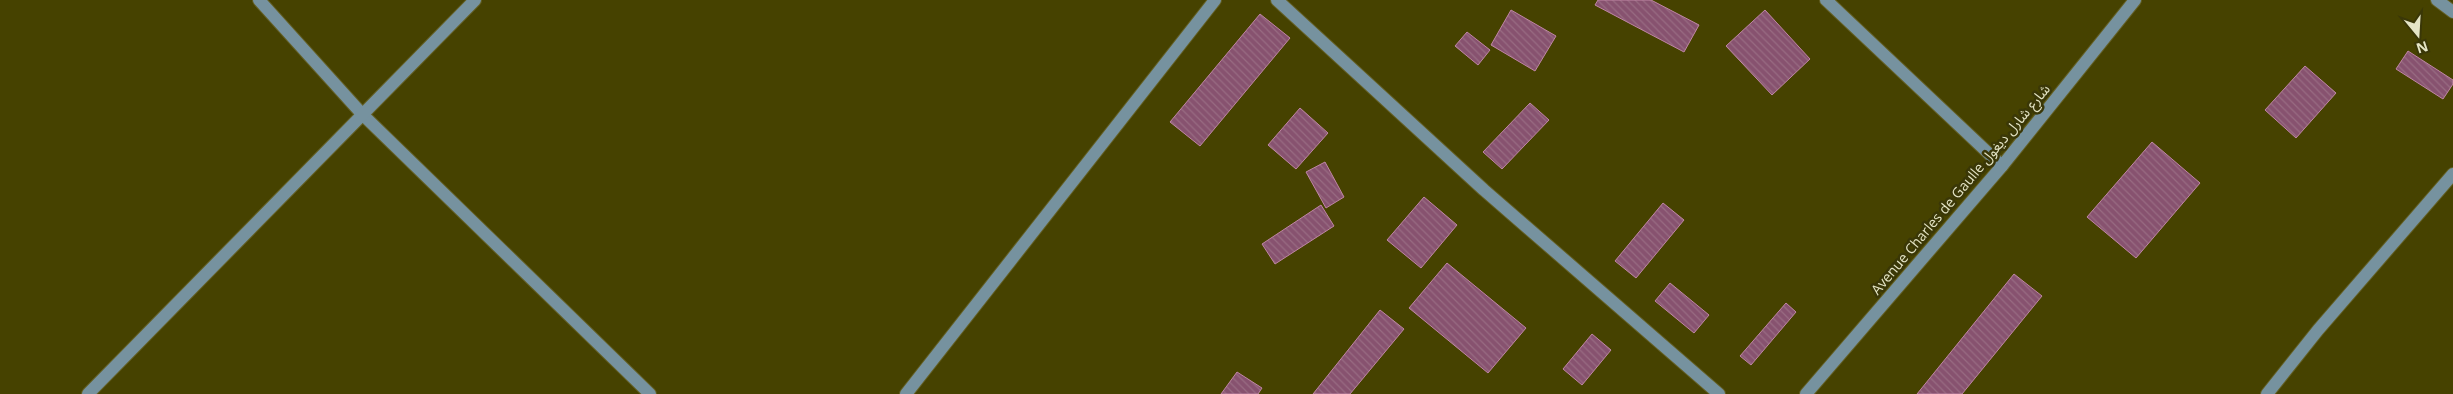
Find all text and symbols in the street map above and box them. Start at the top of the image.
north arrow [2393,10,2443,60]
text: N [2414,37,2431,59]
street label: Avenue Charles de Gaulle شارع شارل ديغول [1866,80,2055,299]

